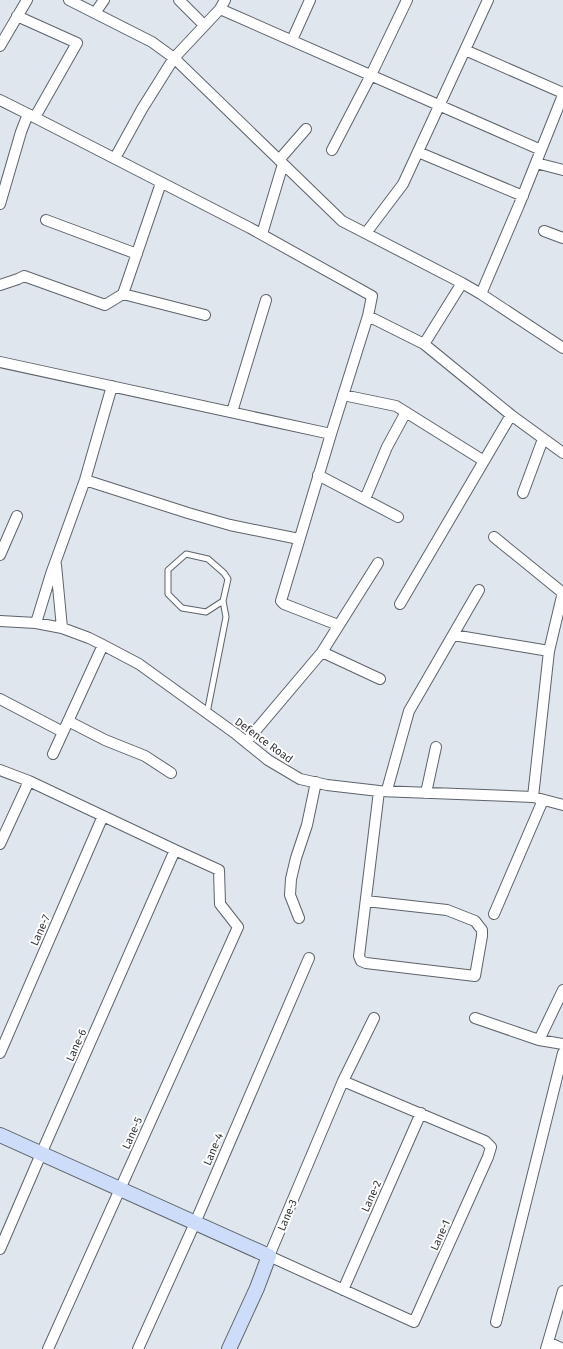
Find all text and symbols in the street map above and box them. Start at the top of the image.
street label: Defence Road [232,715,295,766]
street label: Lane-7 [28,913,53,948]
street label: Lane-6 [64,1027,89,1063]
street label: Lane-5 [120,1115,145,1151]
street label: Lane-4 [201,1131,226,1167]
street label: Lane-2 [359,1178,384,1214]
street label: Lane-3 [275,1197,300,1233]
street label: Lane-1 [428,1218,453,1253]

